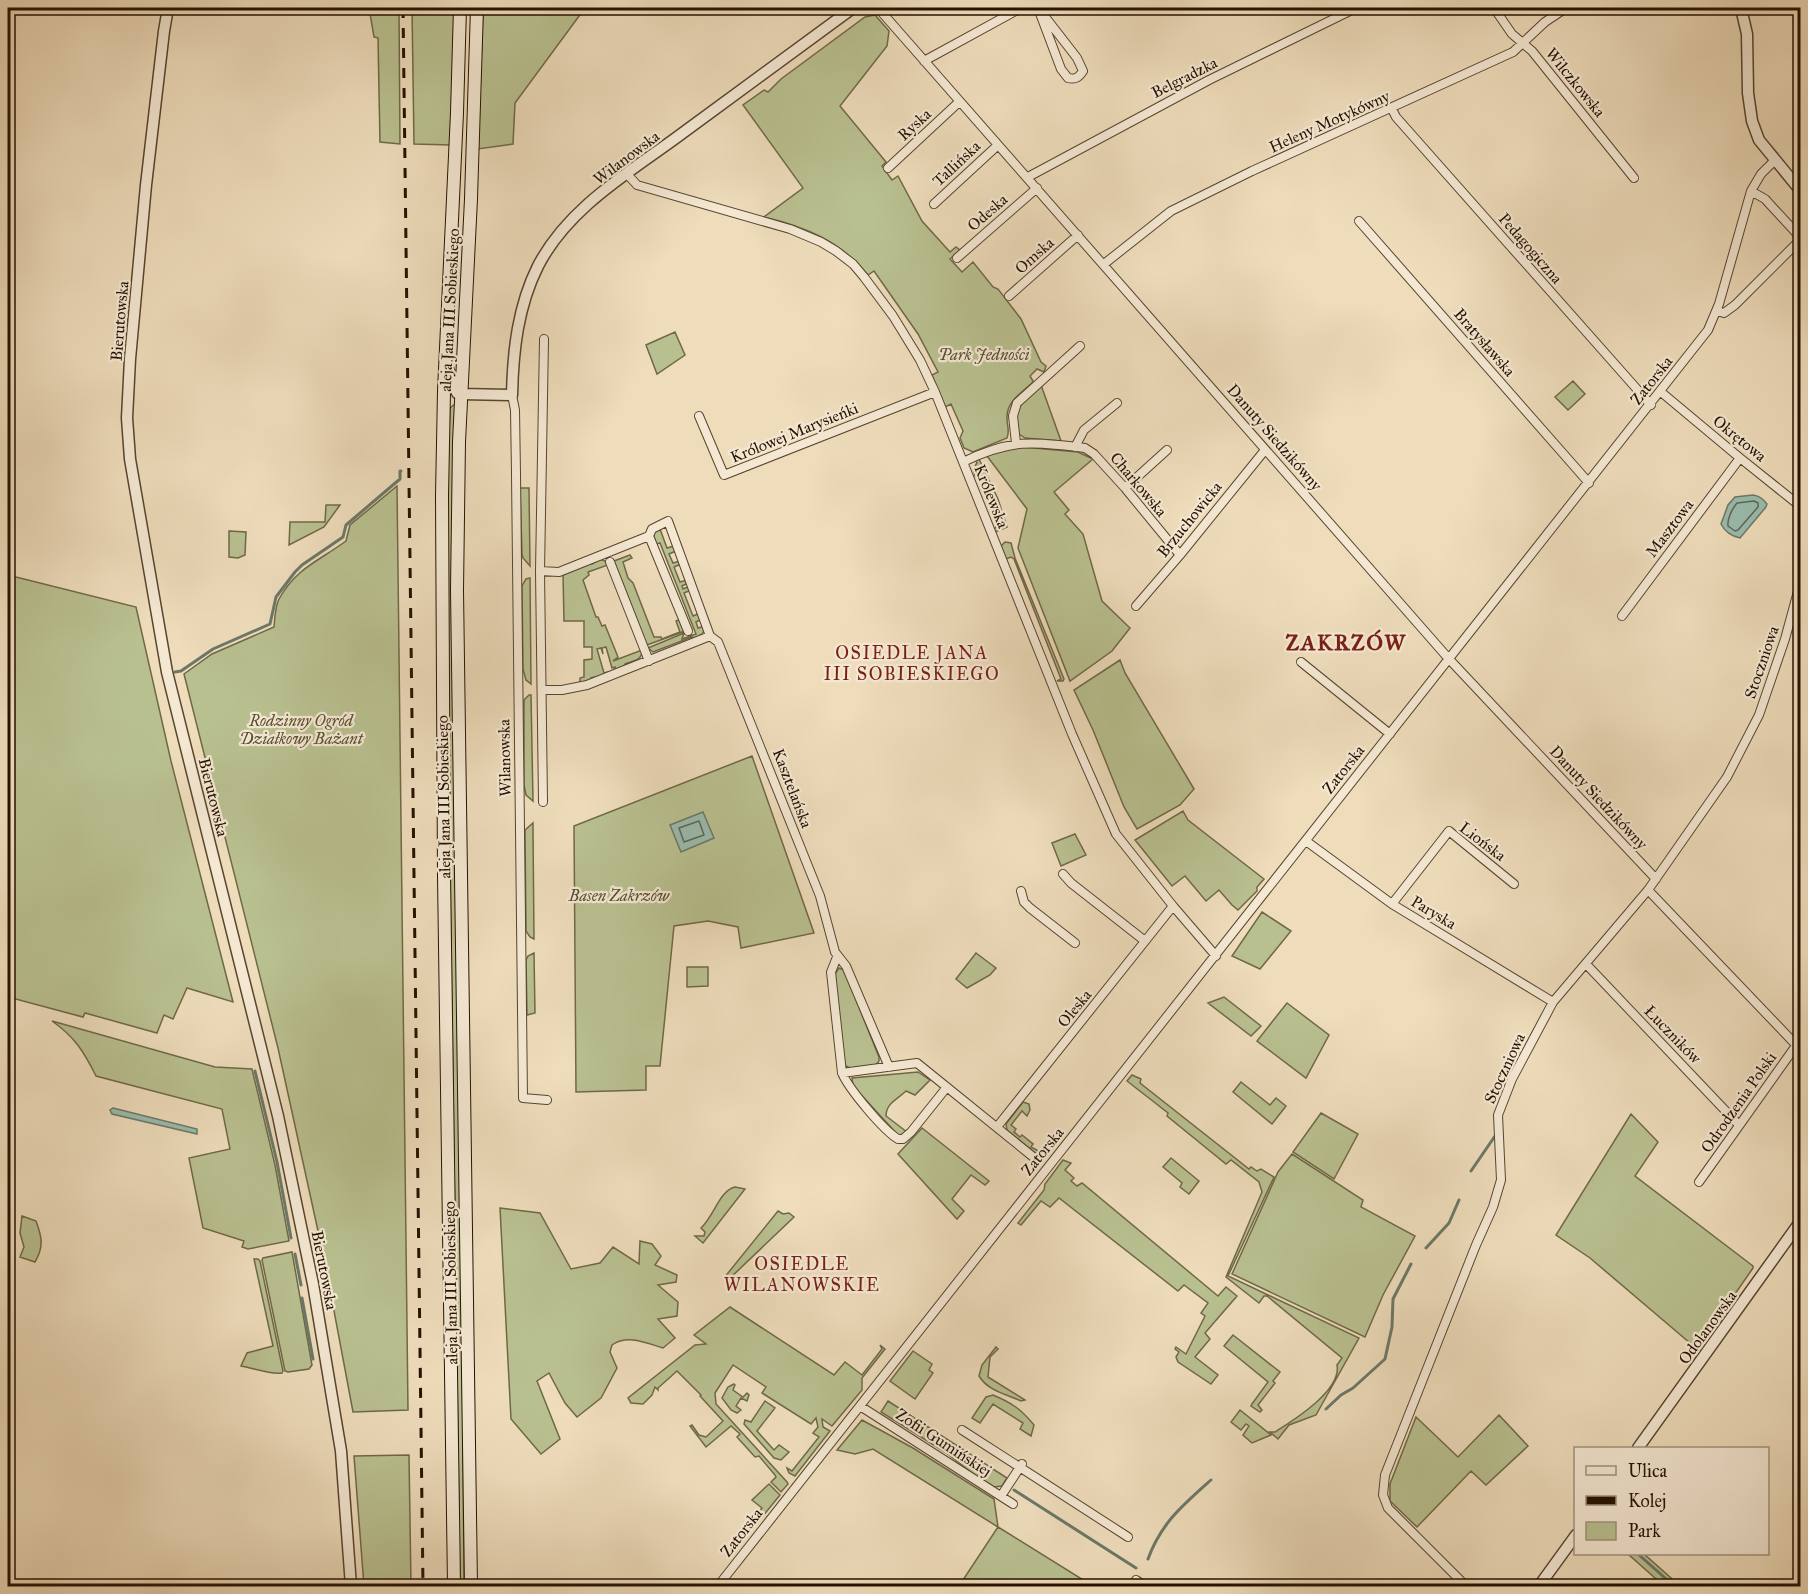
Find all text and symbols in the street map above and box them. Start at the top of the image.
street label: Wilczkowska [1542,44,1610,121]
street label: Belgradzka [1148,53,1221,103]
street label: Heleny Motykówny [1266,86,1393,157]
street label: Ryska [894,104,935,144]
street label: Wilanowska [589,126,663,188]
street label: Tallińska [928,136,984,190]
street label: Odeska [963,190,1011,235]
street label: Pedagogiczna [1494,209,1567,288]
street label: aleja Jana III Sobieskiego [436,228,464,392]
street label: Omska [1011,233,1058,278]
street label: Bierutowska [107,280,132,362]
street label: Bratysławska [1450,305,1519,380]
park label: Park Jedności [938,345,1030,364]
street label: Zatorska [1627,352,1676,408]
street label: Danuty Siedzikówny [1223,380,1326,495]
street label: Królowej Marysieńki [728,398,861,467]
street label: Okrętowa [1709,411,1770,466]
street label: Charkowska [1106,448,1171,521]
street label: Królewska [970,462,1013,531]
street label: Brzuchowicka [1153,477,1226,561]
street label: Masztowa [1642,495,1697,561]
street label: Stoczniowa [1740,623,1783,701]
district label: ZAKRZÓW [1285,629,1407,656]
district label: OSIEDLE JANA III SOBIESKIEGO [824,642,1000,685]
park label: Rodzinny Ogród Działkowy Bażant [239,711,364,748]
street label: aleja Jana III Sobieskiego [433,715,455,879]
street label: Wilanowska [494,719,515,797]
street label: Zatorska [1319,741,1368,797]
street label: Danuty Siedzikówny [1546,742,1652,853]
street label: Kasztelańska [769,746,816,831]
street label: Bierutowska [195,756,233,839]
street label: Liońska [1456,818,1510,865]
park label: Basen Zakrzów [568,886,671,905]
street label: Paryska [1408,892,1460,933]
street label: Oleska [1053,985,1095,1031]
street label: Łuczników [1640,1001,1705,1068]
street label: Stoczniowa [1480,1030,1529,1106]
street label: Odrodzenia Polski [1697,1048,1781,1156]
street label: Zatorska [1017,1123,1068,1179]
street label: aleja Jana III Sobieskiego [440,1201,462,1365]
street label: Bierutowska [308,1229,342,1312]
district label: OSIEDLE WILANOWSKIE [724,1253,880,1296]
street label: Odolanowska [1674,1286,1741,1368]
street label: Zofii Gumińskiej [892,1404,995,1480]
legend [1574,1447,1769,1555]
text: Ulica [1628,1460,1668,1482]
text: Kolej [1628,1490,1666,1512]
street label: Zatorska [717,1504,766,1560]
text: Park [1628,1520,1661,1542]

